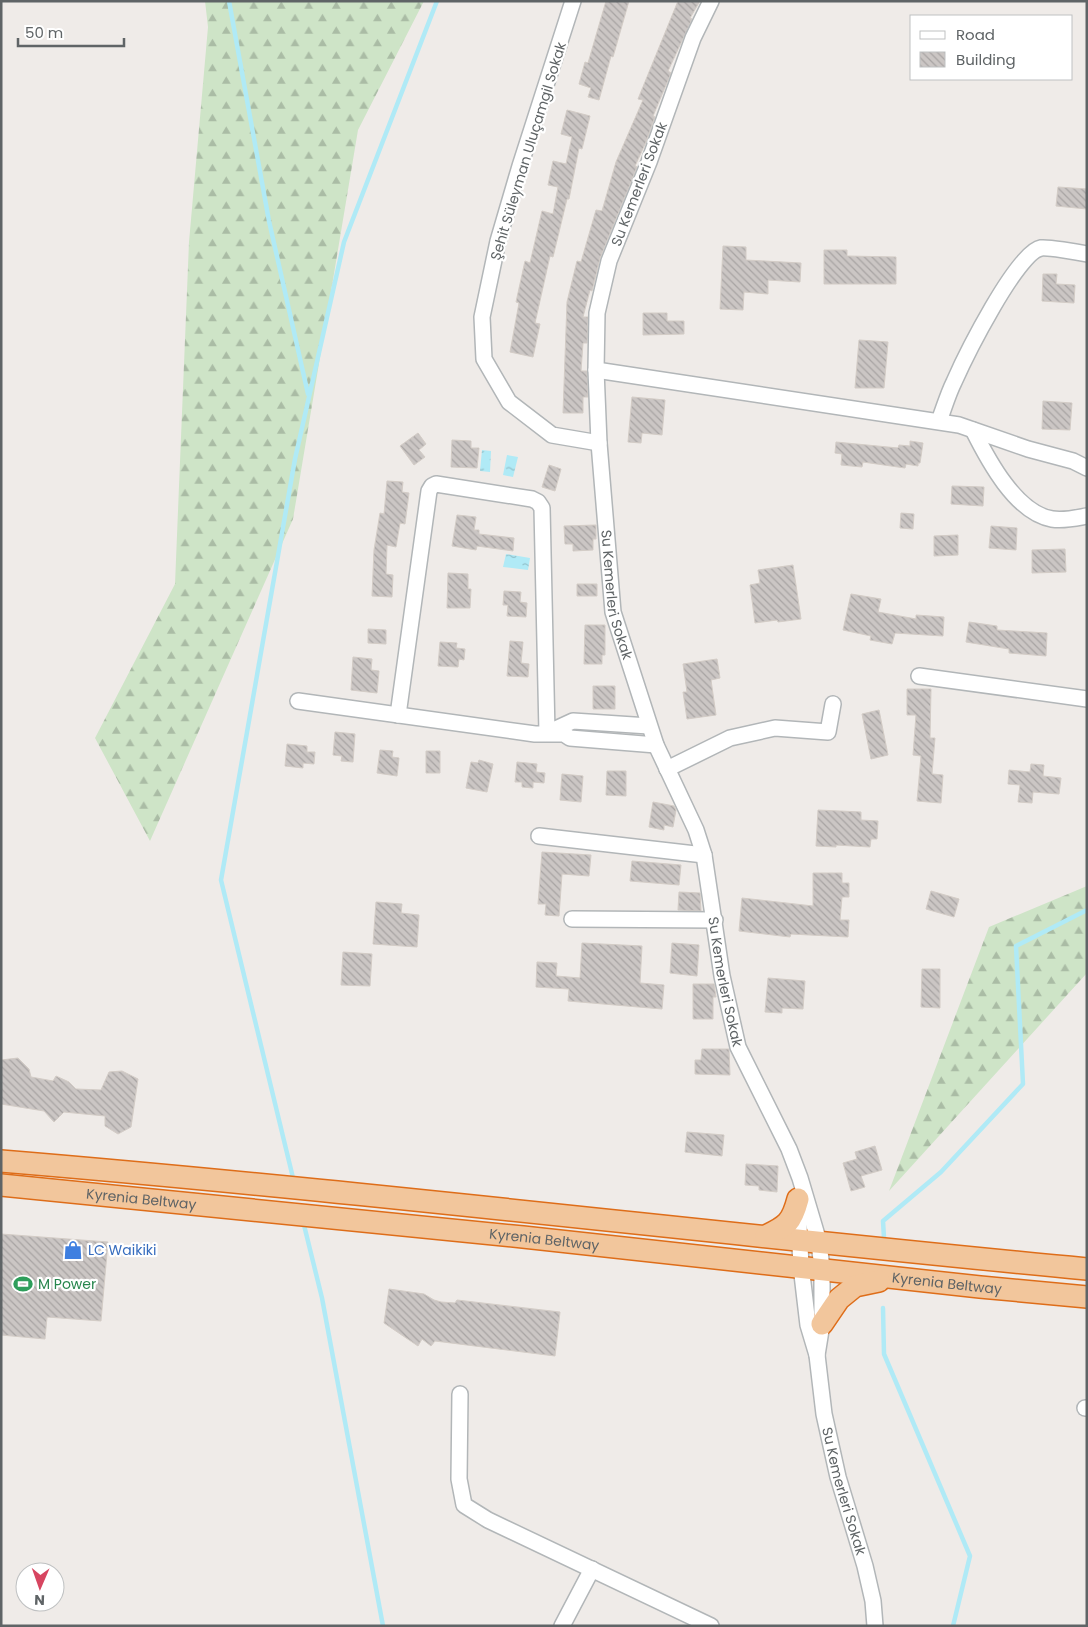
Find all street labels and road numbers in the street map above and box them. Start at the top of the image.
street label: Şehit Süleyman Uluçamgil Sokak [485,39,571,263]
street label: Su Kemerleri Sokak [606,118,672,249]
street label: Su Kemerleri Sokak [596,529,638,663]
street label: Su Kemerleri Sokak [703,915,748,1049]
street label: Kyrenia Beltway [85,1184,197,1214]
street label: Kyrenia Beltway [488,1224,600,1255]
street label: Kyrenia Beltway [891,1267,1003,1299]
street label: Su Kemerleri Sokak [817,1425,871,1558]

